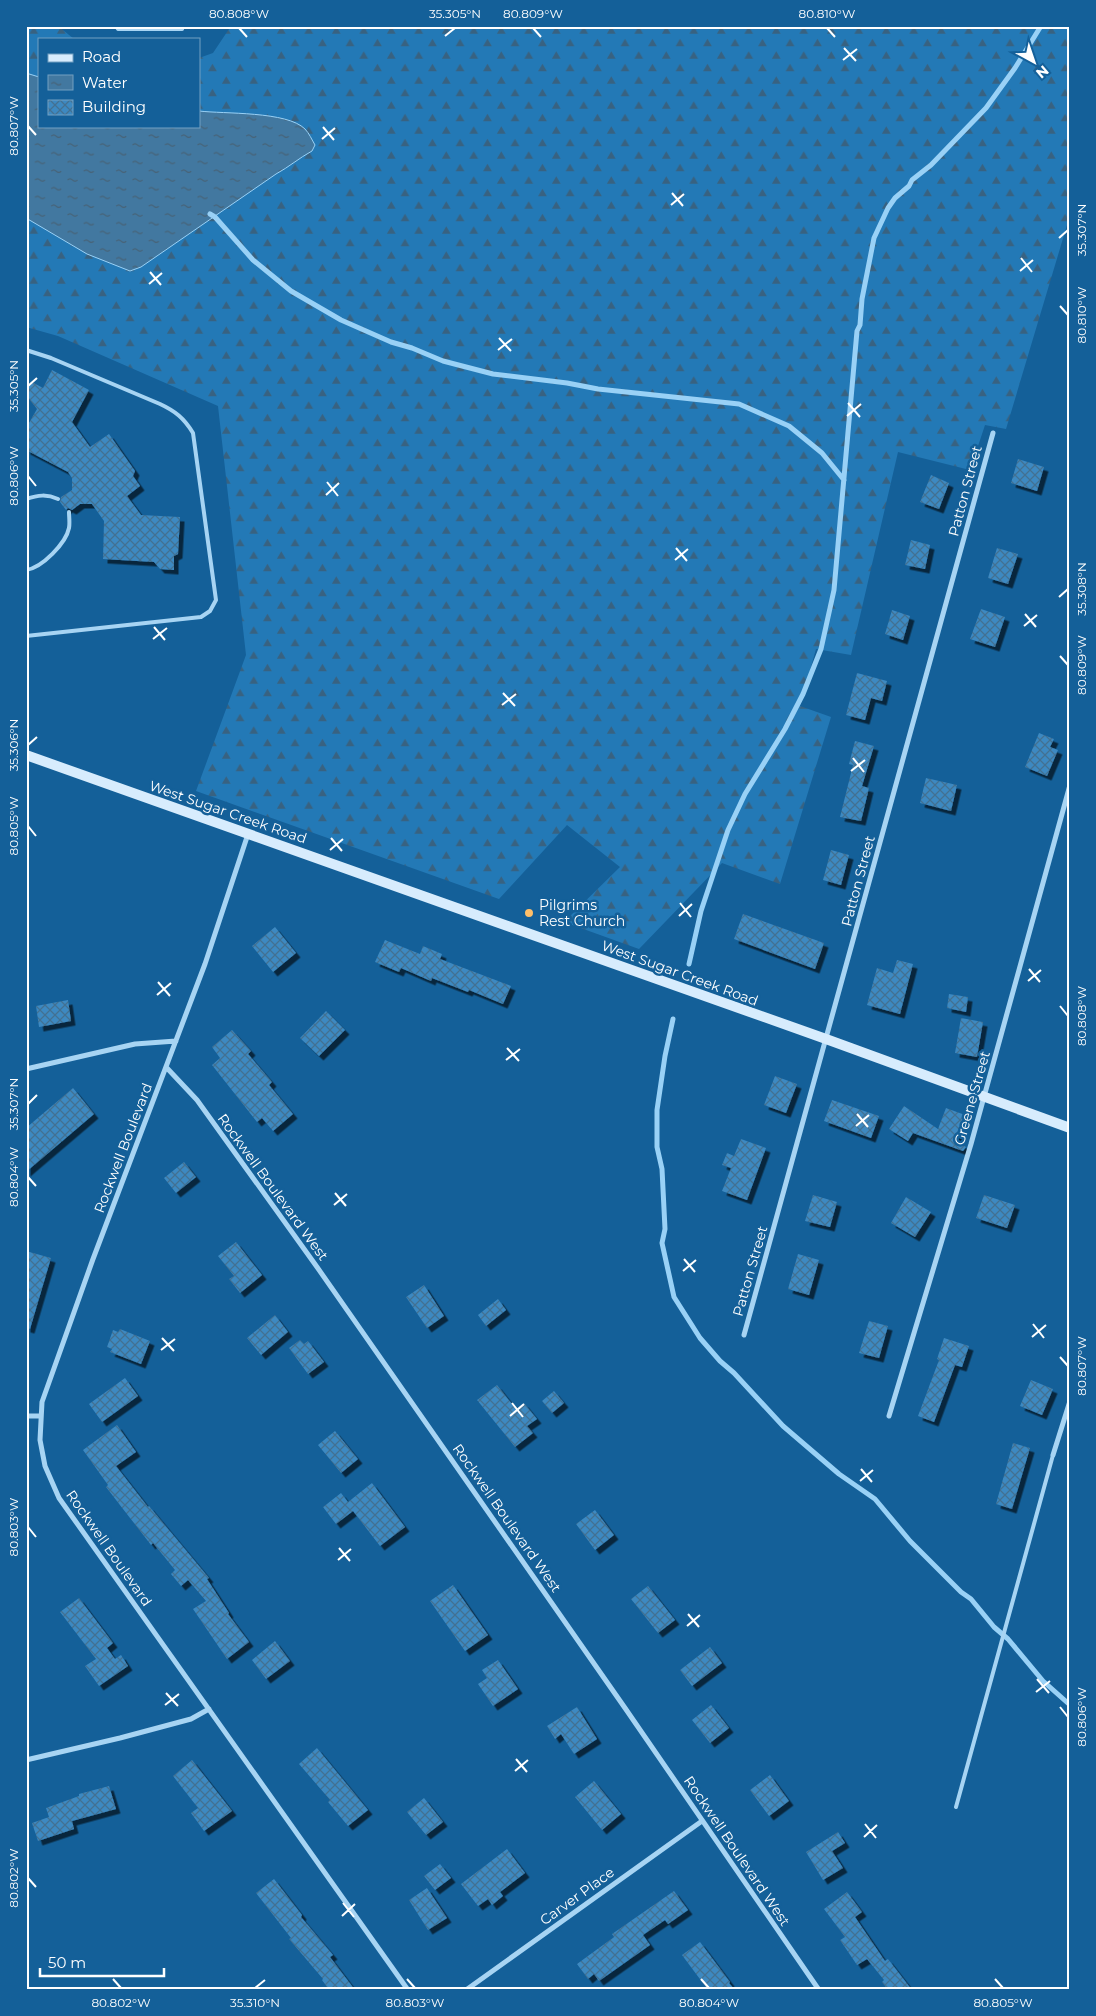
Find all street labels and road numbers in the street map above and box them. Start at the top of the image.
street label: Patton Street [944,443,986,538]
street label: West Sugar Creek Road [147,777,309,847]
street label: Patton Street [837,833,879,928]
street label: West Sugar Creek Road [599,936,761,1010]
street label: Greene Street [950,1049,994,1147]
street label: Rockwell Boulevard [90,1080,156,1216]
street label: Rockwell Boulevard West [214,1110,333,1264]
street label: Patton Street [728,1223,772,1318]
street label: Rockwell Boulevard West [449,1440,565,1596]
street label: Rockwell Boulevard [62,1486,156,1610]
street label: Rockwell Boulevard West [680,1773,794,1930]
street label: Carver Place [536,1863,618,1929]

